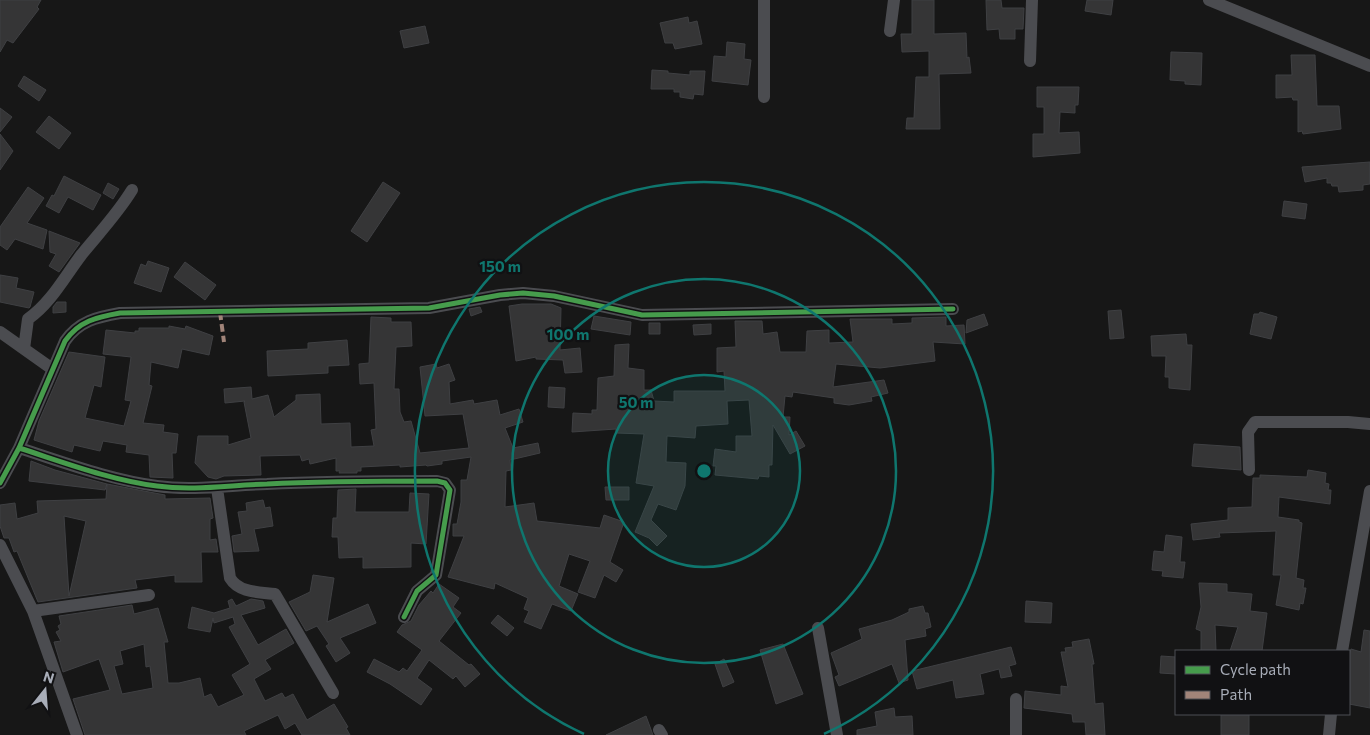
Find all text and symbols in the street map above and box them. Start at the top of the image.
text: 150 m [479,257,521,275]
text: 100 m [547,325,589,343]
text: 50 m [619,393,653,411]
centre of rings [695,462,713,480]
legend [1175,650,1350,715]
text: Cycle path [1220,660,1291,678]
north arrow [20,665,70,715]
text: N [41,667,56,687]
text: Path [1220,685,1252,703]

